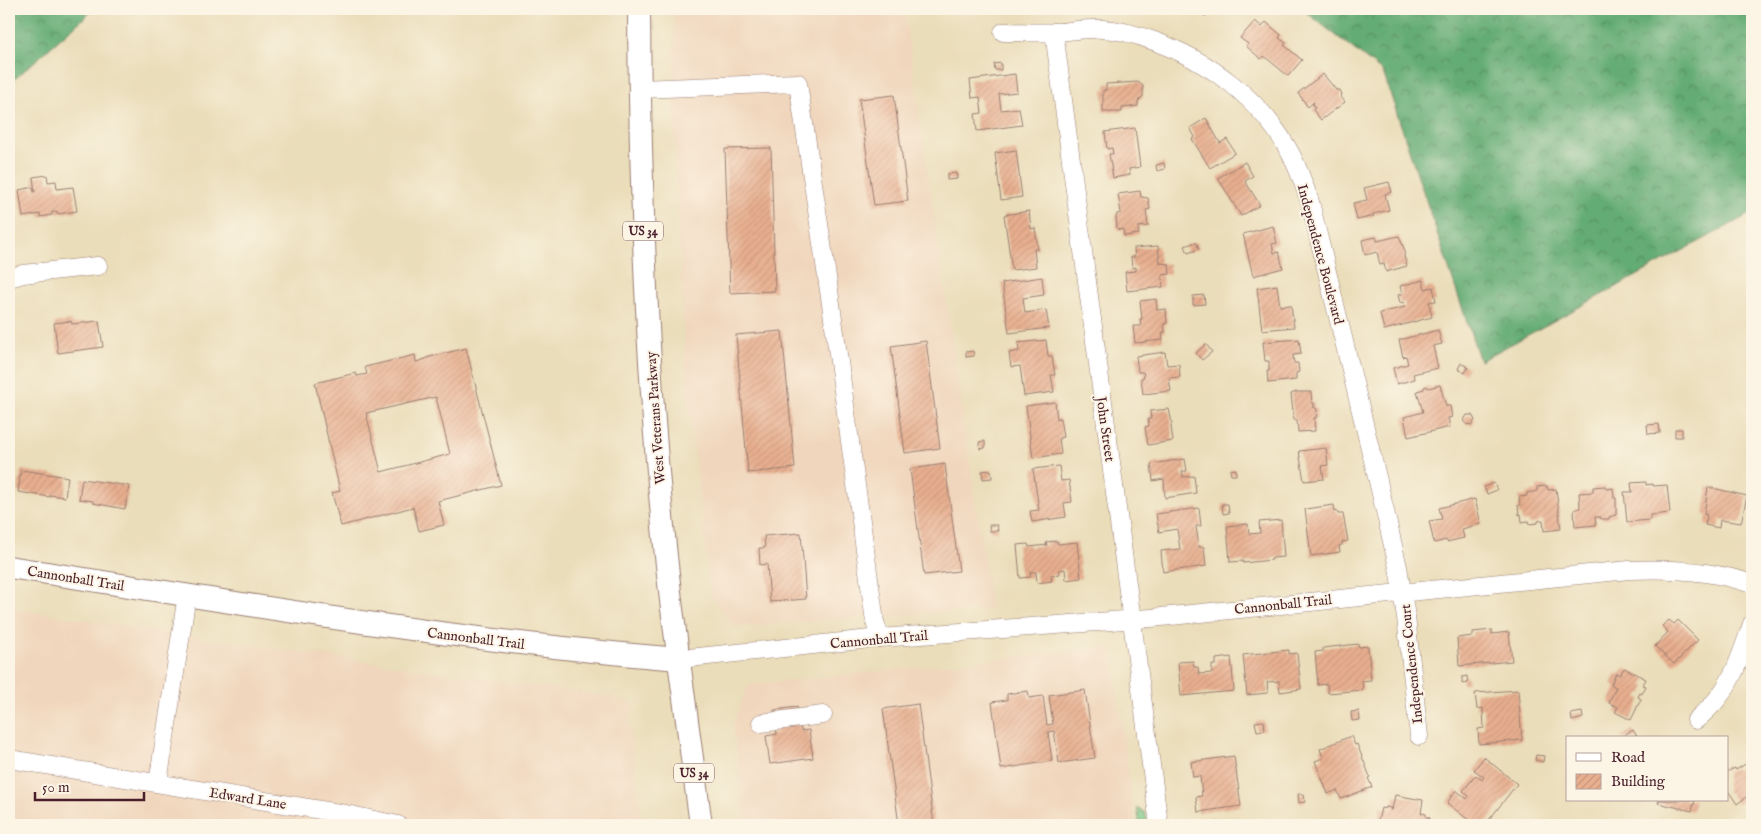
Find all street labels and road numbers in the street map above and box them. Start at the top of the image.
street label: Independence Boulevard [1293,182,1348,327]
road number: US 34 [623,222,663,240]
street label: West Veterans Parkway [642,351,670,485]
street label: John Street [1091,393,1119,463]
street label: Cannonball Trail [26,562,126,596]
street label: Cannonball Trail [1233,591,1333,619]
street label: Independence Court [1397,603,1427,725]
street label: Cannonball Trail [426,624,526,654]
street label: Cannonball Trail [829,627,929,653]
road number: US 34 [674,764,714,782]
street label: Edward Lane [208,784,288,814]

